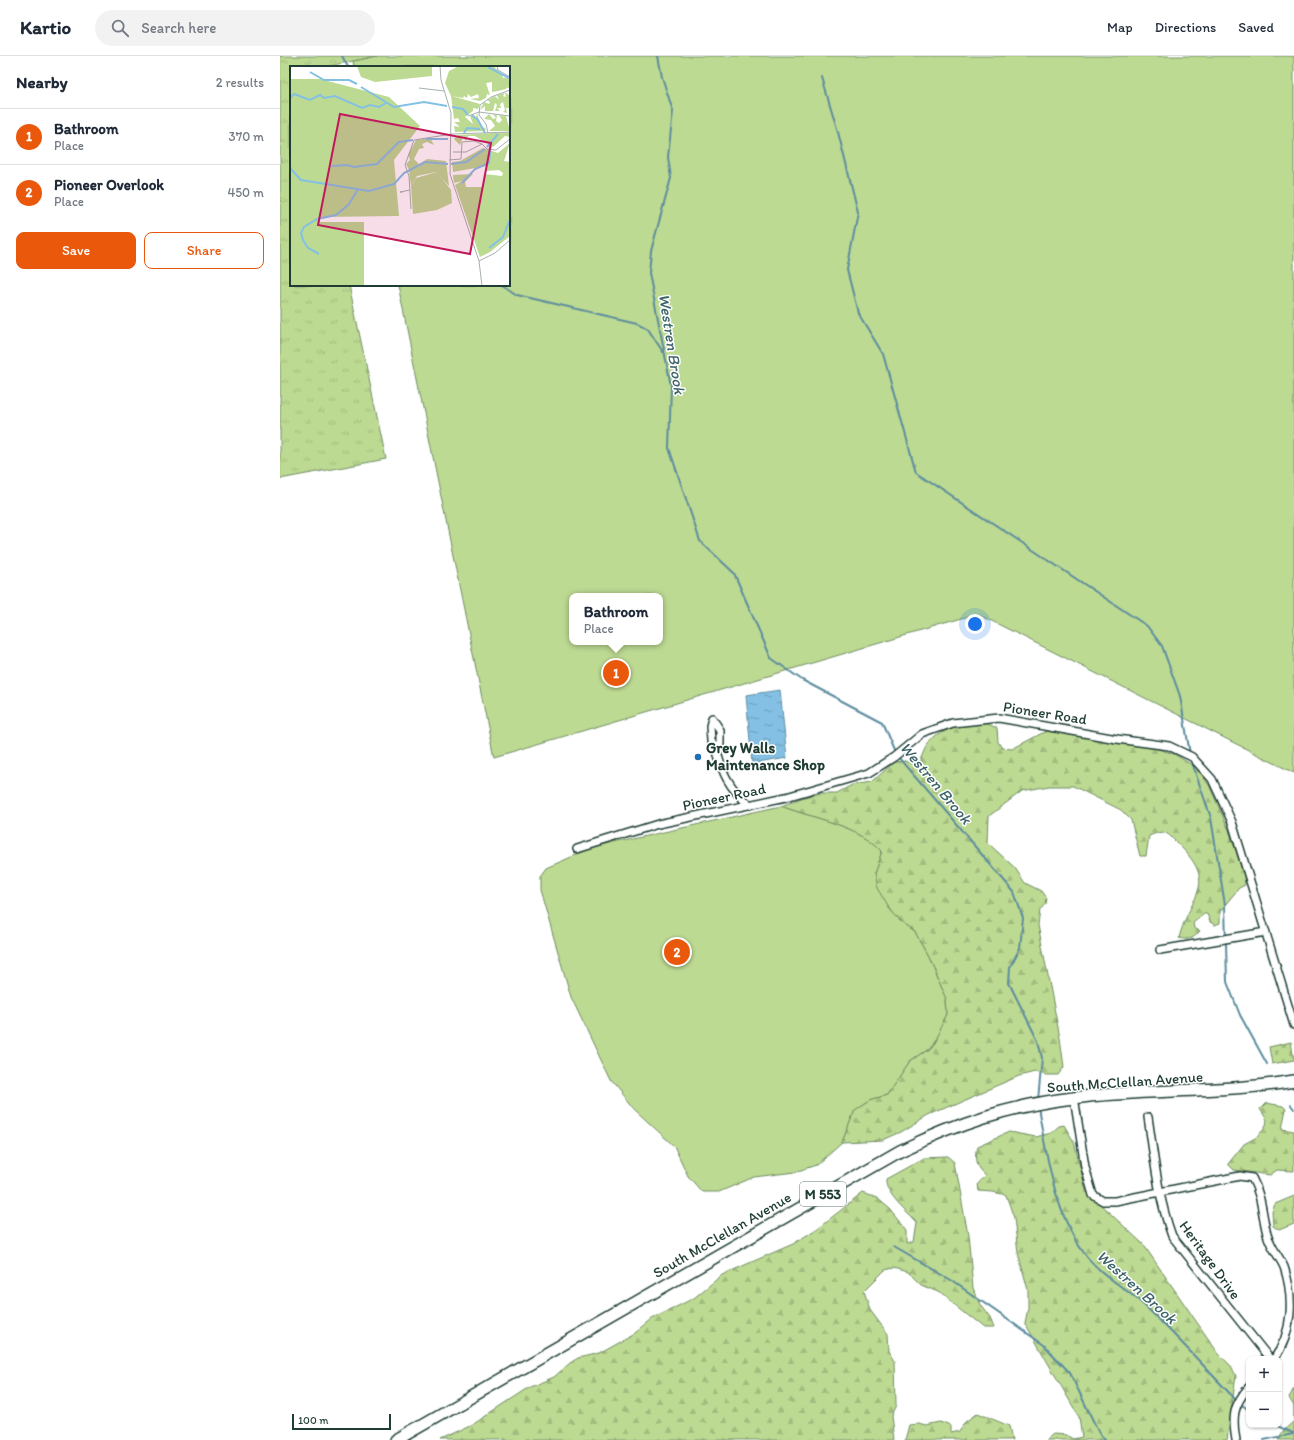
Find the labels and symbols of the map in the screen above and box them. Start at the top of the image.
inset map [290,66,510,286]
water label: Westren Brook [655,292,689,396]
your location [965,614,985,634]
pin: 1 [603,658,629,688]
street label: Pioneer Road [1002,697,1088,729]
water label: Westren Brook [896,738,976,829]
place label: Grey Walls Maintenance Shop [706,739,825,775]
marker: Grey Walls Maintenance Shop [693,752,703,762]
street label: Pioneer Road [681,779,767,815]
pin: 2 [664,937,690,967]
street label: South McClellan Avenue [1046,1068,1204,1096]
road number: M 553 [800,1182,846,1206]
street label: South McClellan Avenue [650,1188,794,1282]
street label: Heritage Drive [1175,1217,1245,1303]
water label: Westren Brook [1093,1246,1182,1328]
scale bar [292,1412,391,1431]

